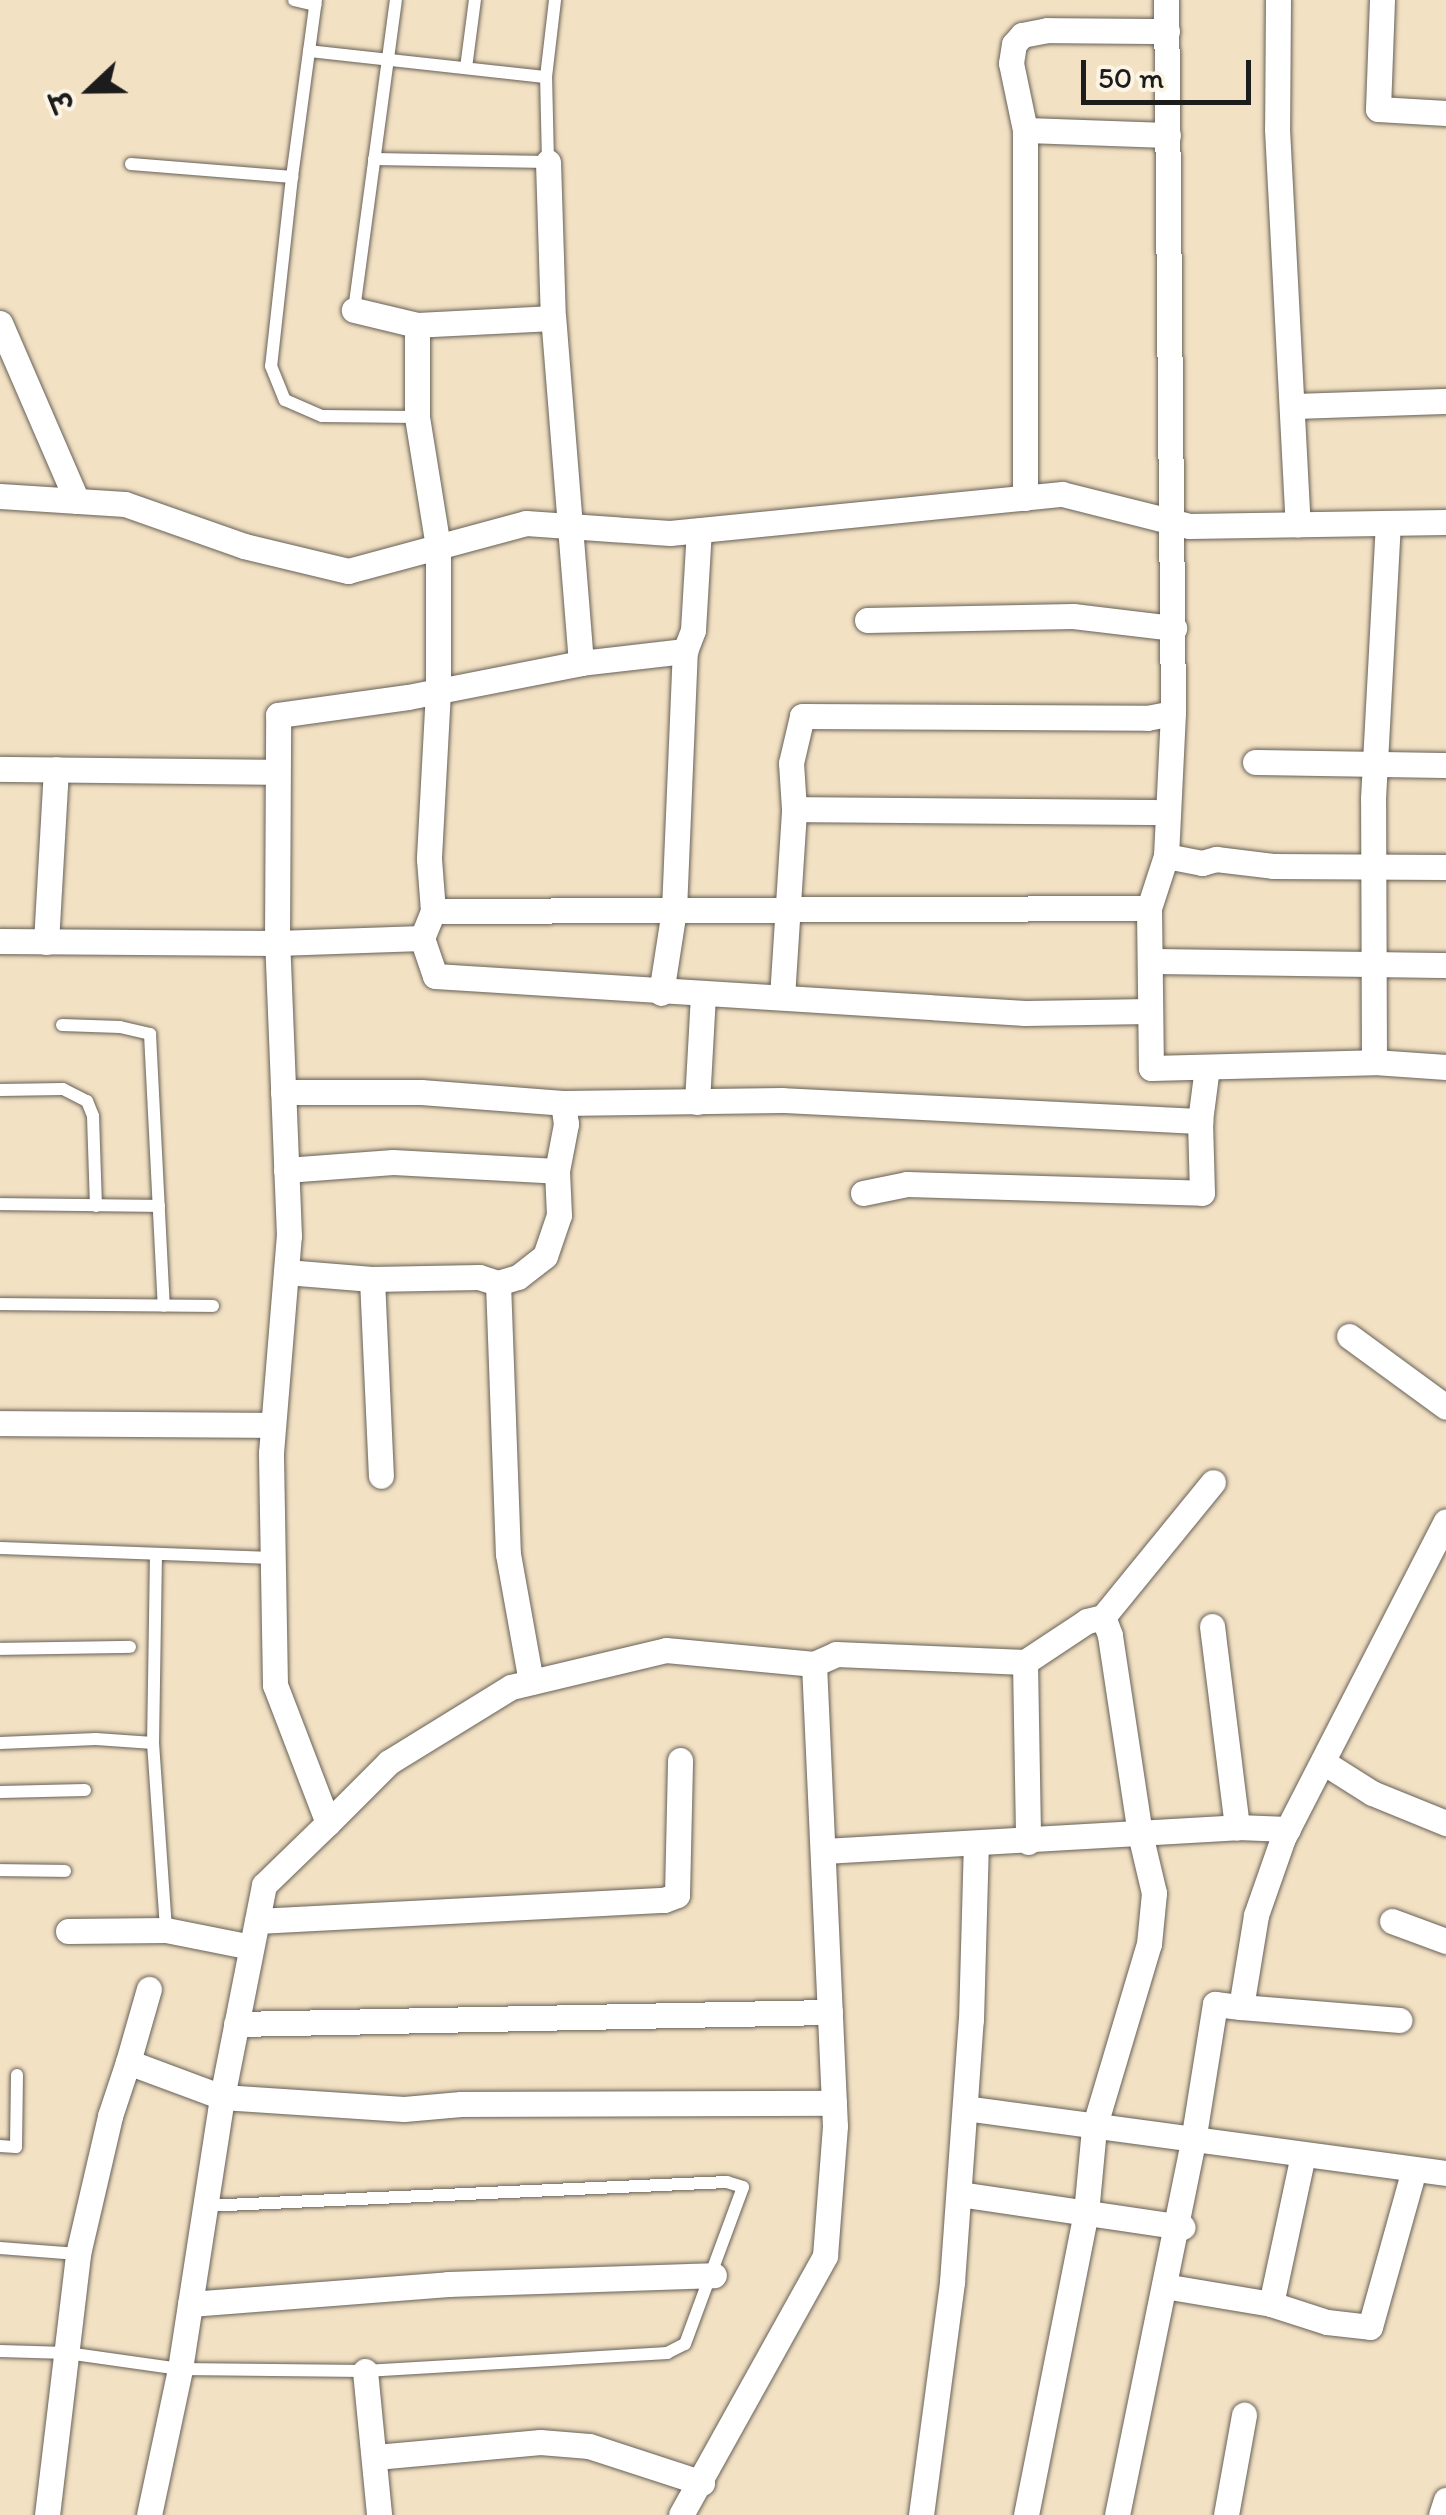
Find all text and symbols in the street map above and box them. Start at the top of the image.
north arrow [40,40,140,140]
scale bar [1086,40,1256,102]
text: 50 m [1098,59,1164,96]
text: उ [43,86,81,116]

